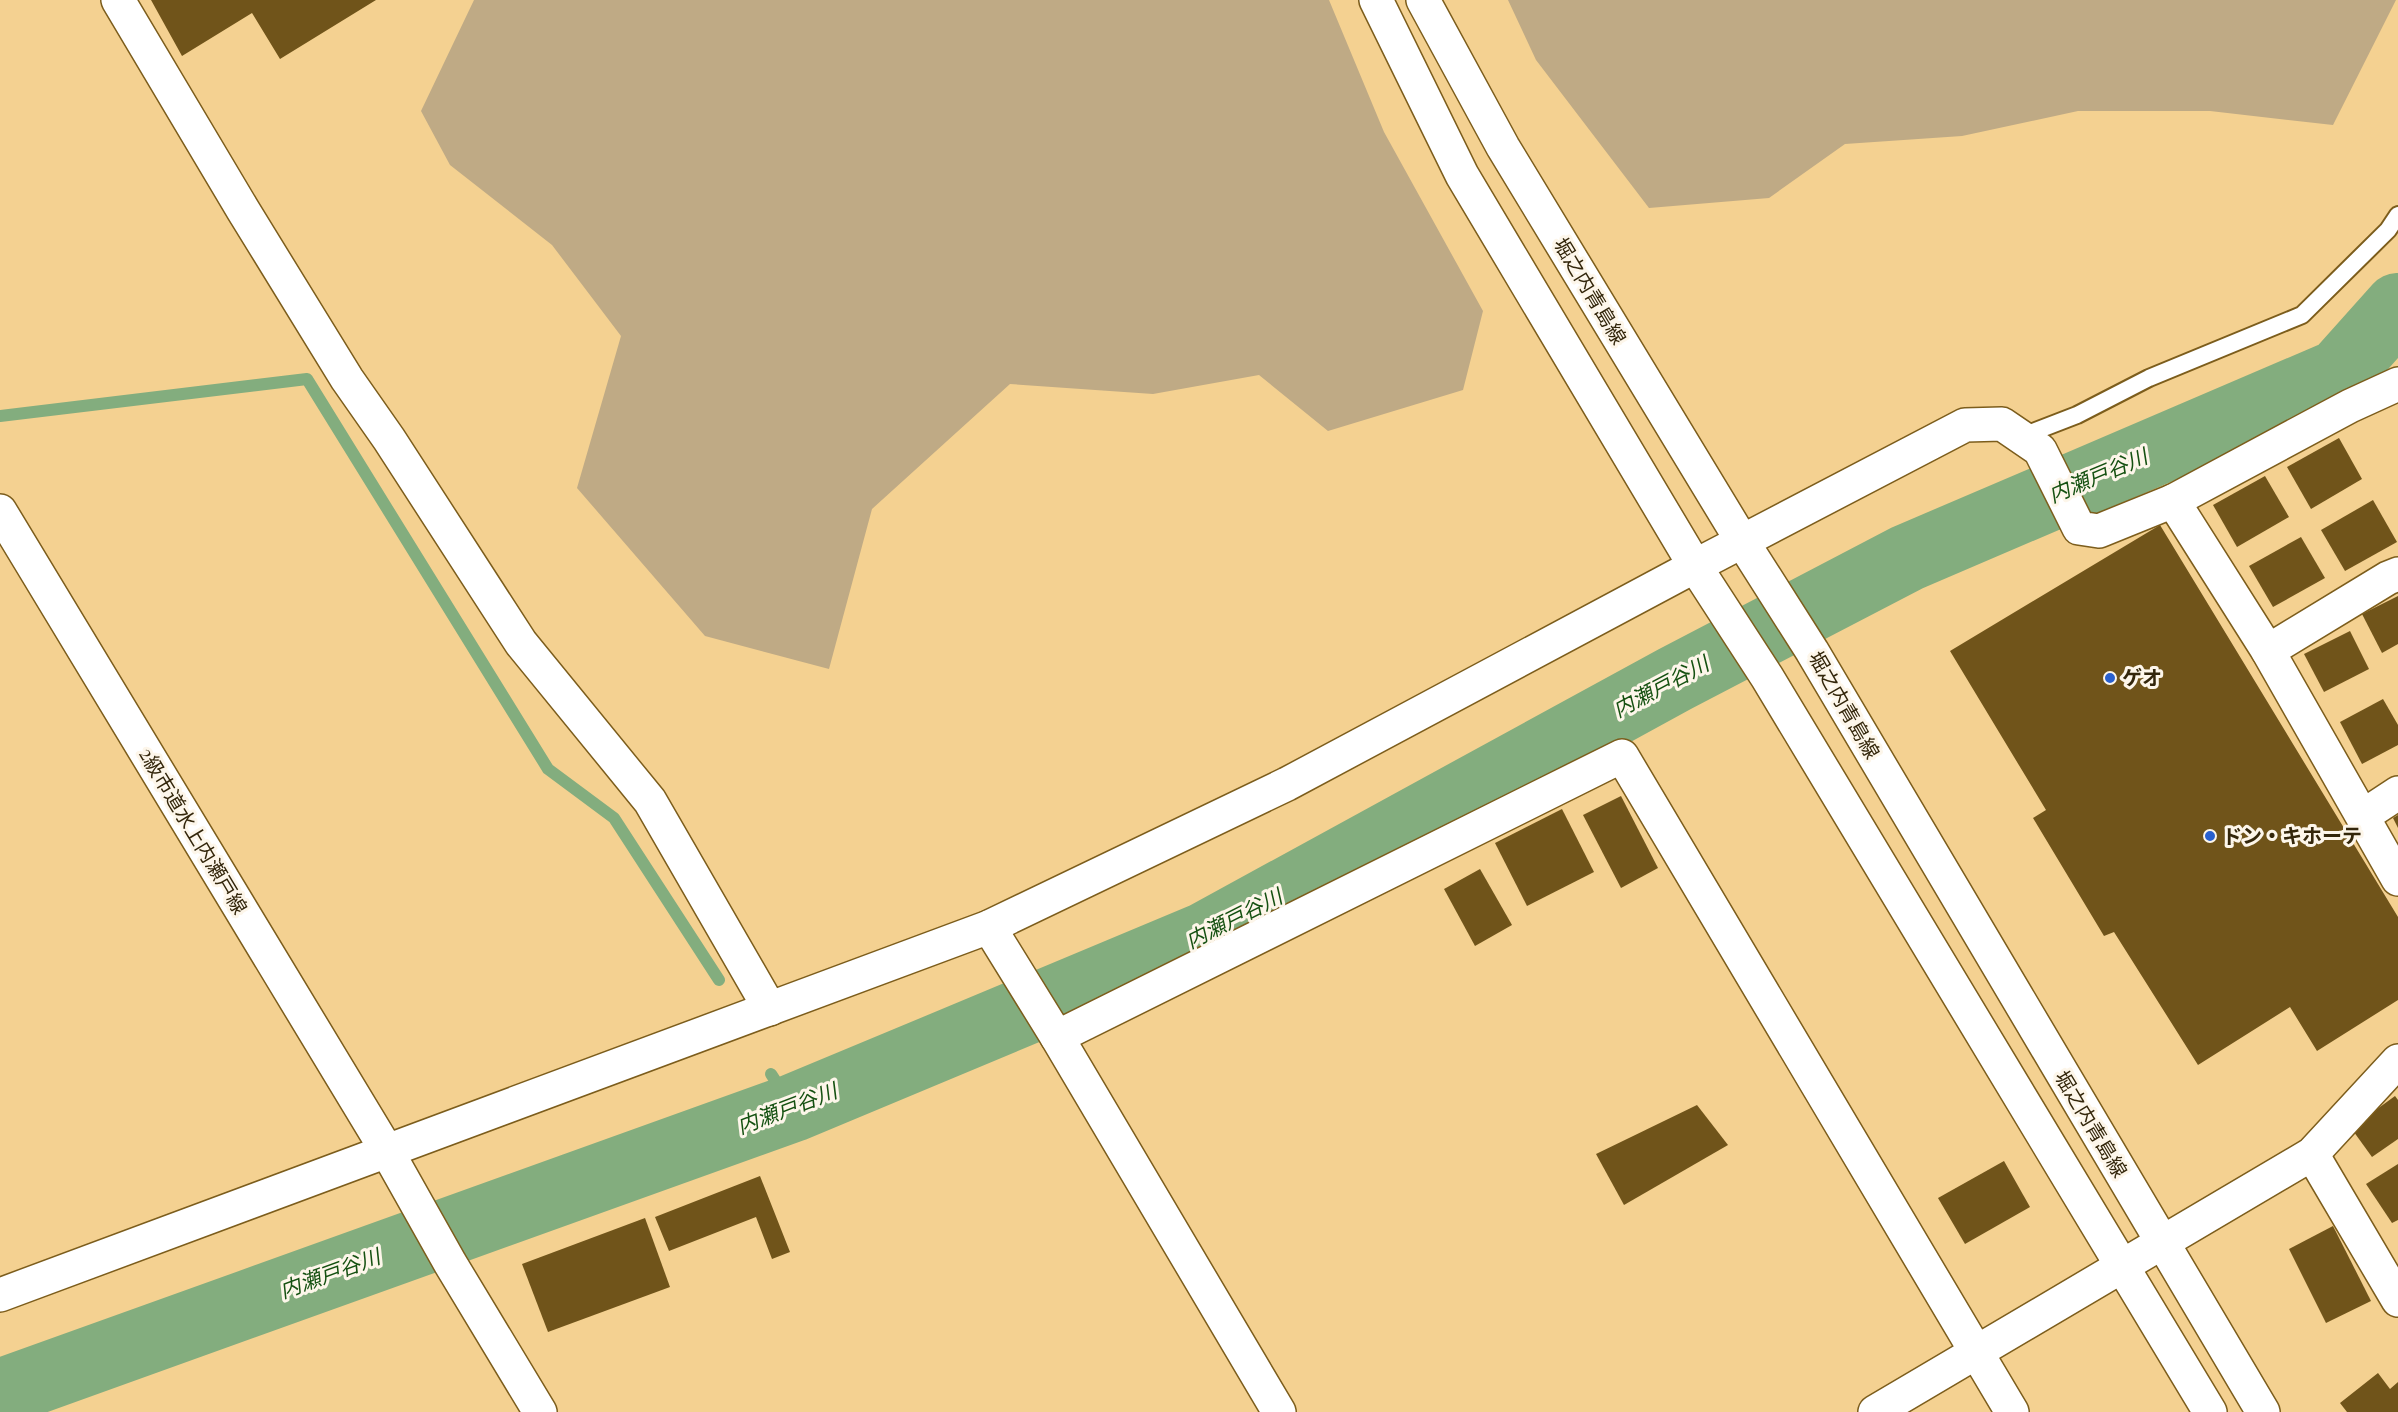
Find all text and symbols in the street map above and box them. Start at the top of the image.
street label: 堀之内青島線 [1549,232,1634,349]
water label: 内瀬戸谷川 [2043,440,2153,508]
street label: 堀之内青島線 [1804,646,1887,763]
water label: 内瀬戸谷川 [1607,647,1715,722]
place label: ゲオ [2122,663,2162,690]
marker: ゲオ [2103,671,2117,685]
street label: 2級市道水上内瀬戸線 [134,742,255,918]
place label: ドン・キホーテ [2222,821,2362,848]
marker: ドン・キホーテ [2203,829,2217,843]
water label: 内瀬戸谷川 [1180,880,1288,954]
street label: 堀之内青島線 [2050,1065,2135,1182]
water label: 内瀬戸谷川 [732,1075,842,1139]
water label: 内瀬戸谷川 [275,1240,385,1303]

